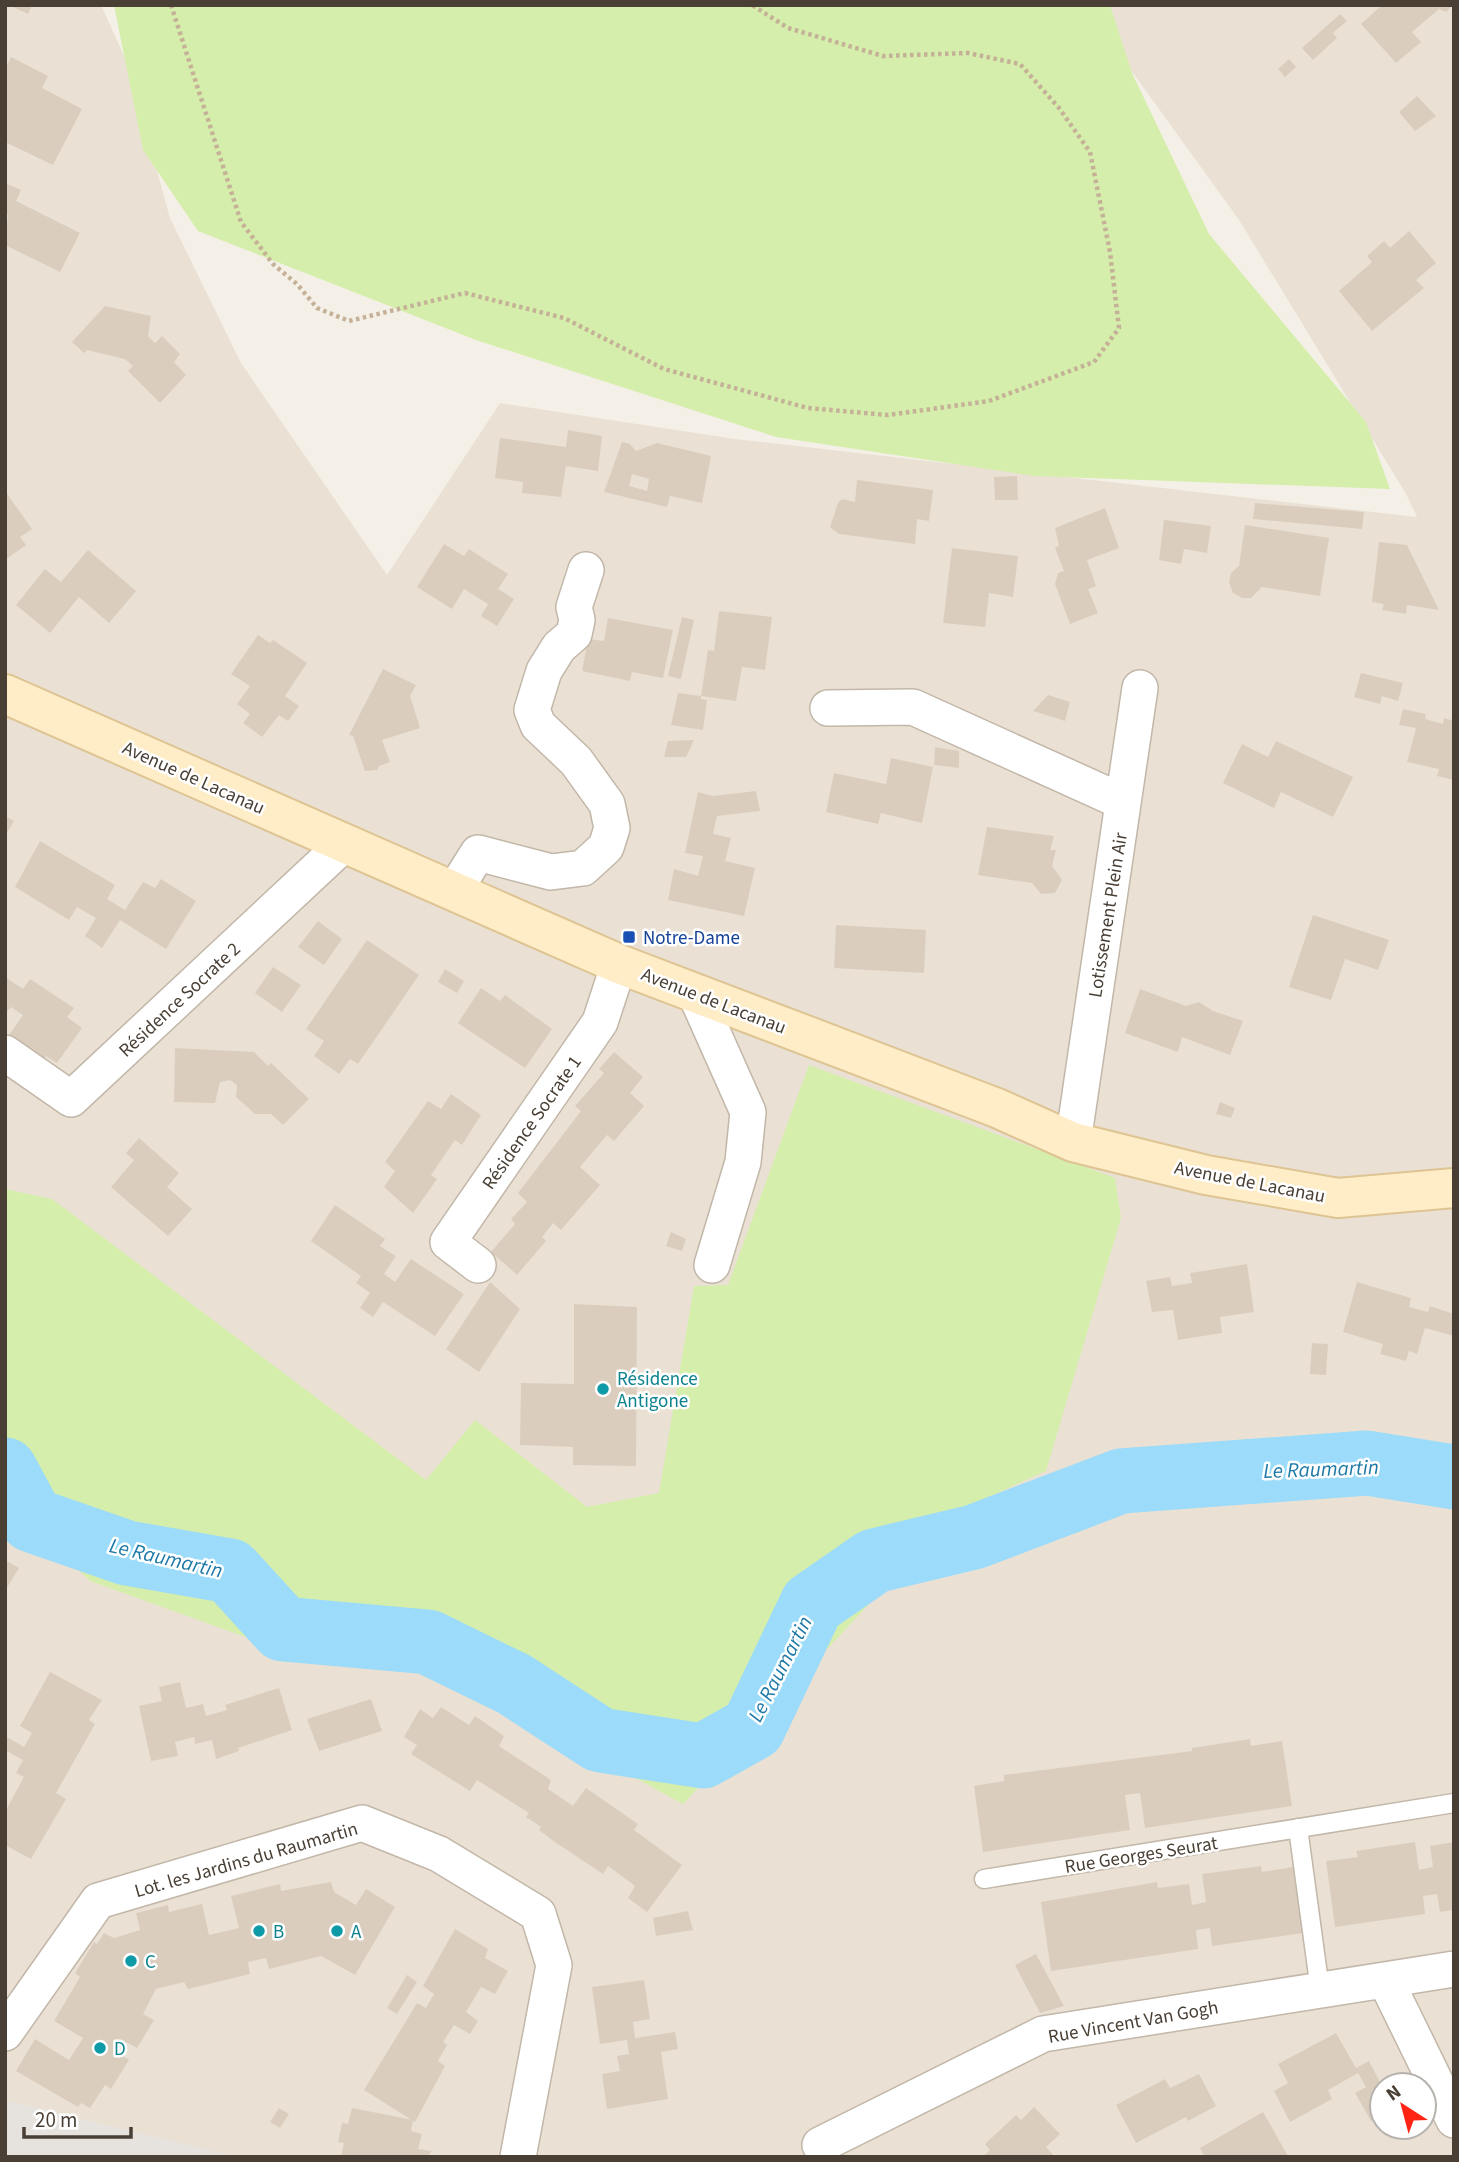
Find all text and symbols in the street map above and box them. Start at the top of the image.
street label: Avenue de Lacanau [118,735,269,822]
street label: Lotissement Plein Air [1082,830,1135,1000]
place label: Notre-Dame [643,925,740,952]
marker: Notre-Dame [621,929,637,945]
street label: Résidence Socrate 2 [113,936,247,1064]
street label: Avenue de Lacanau [637,961,790,1041]
street label: Résidence Socrate 1 [476,1050,589,1195]
street label: Avenue de Lacanau [1172,1155,1328,1210]
place label: Résidence Antigone [617,1366,698,1415]
marker: Résidence Antigone [595,1381,611,1397]
water label: Le Raumartin [1263,1452,1379,1486]
water label: Le Raumartin [106,1530,226,1586]
water label: Le Raumartin [740,1611,820,1727]
street label: Lot. les Jardins du Raumartin [132,1816,361,1905]
street label: Rue Georges Seurat [1063,1830,1220,1881]
place label: B [273,1919,284,1946]
place label: A [351,1919,362,1946]
marker: B [251,1923,267,1939]
marker: A [329,1923,345,1939]
place label: C [145,1949,156,1976]
marker: C [123,1953,139,1969]
street label: Rue Vincent Van Gogh [1046,1994,1221,2051]
place label: D [114,2036,126,2063]
marker: D [92,2040,108,2056]
north arrow [1368,2071,1438,2141]
text: N [1381,2079,1407,2108]
scale bar [24,2096,131,2140]
text: 20 m [35,2105,77,2135]

